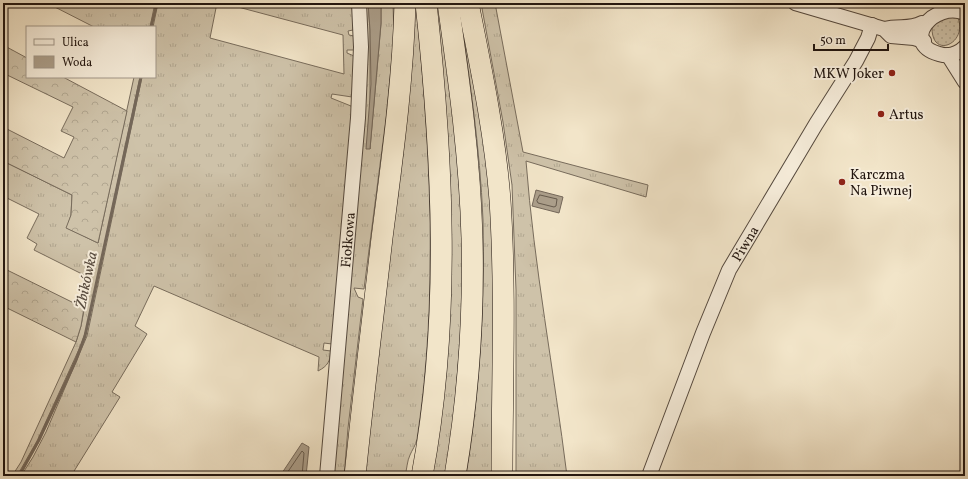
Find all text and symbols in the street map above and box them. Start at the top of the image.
legend [26,26,156,78]
scale bar [814,26,888,52]
text: 50 m [820,33,846,49]
text: Ulica [62,35,89,51]
text: Woda [62,55,92,71]
place label: MKW Joker [813,65,884,84]
marker: MKW Joker [887,68,897,78]
place label: Artus [889,106,924,125]
marker: Artus [876,109,886,119]
place label: Karczma Na Piwnej [850,166,912,201]
marker: Karczma Na Piwnej [837,177,847,187]
street label: Fiołkowa [337,211,361,269]
street label: Piwna [728,223,764,266]
water label: Żbikówka [71,250,104,312]

